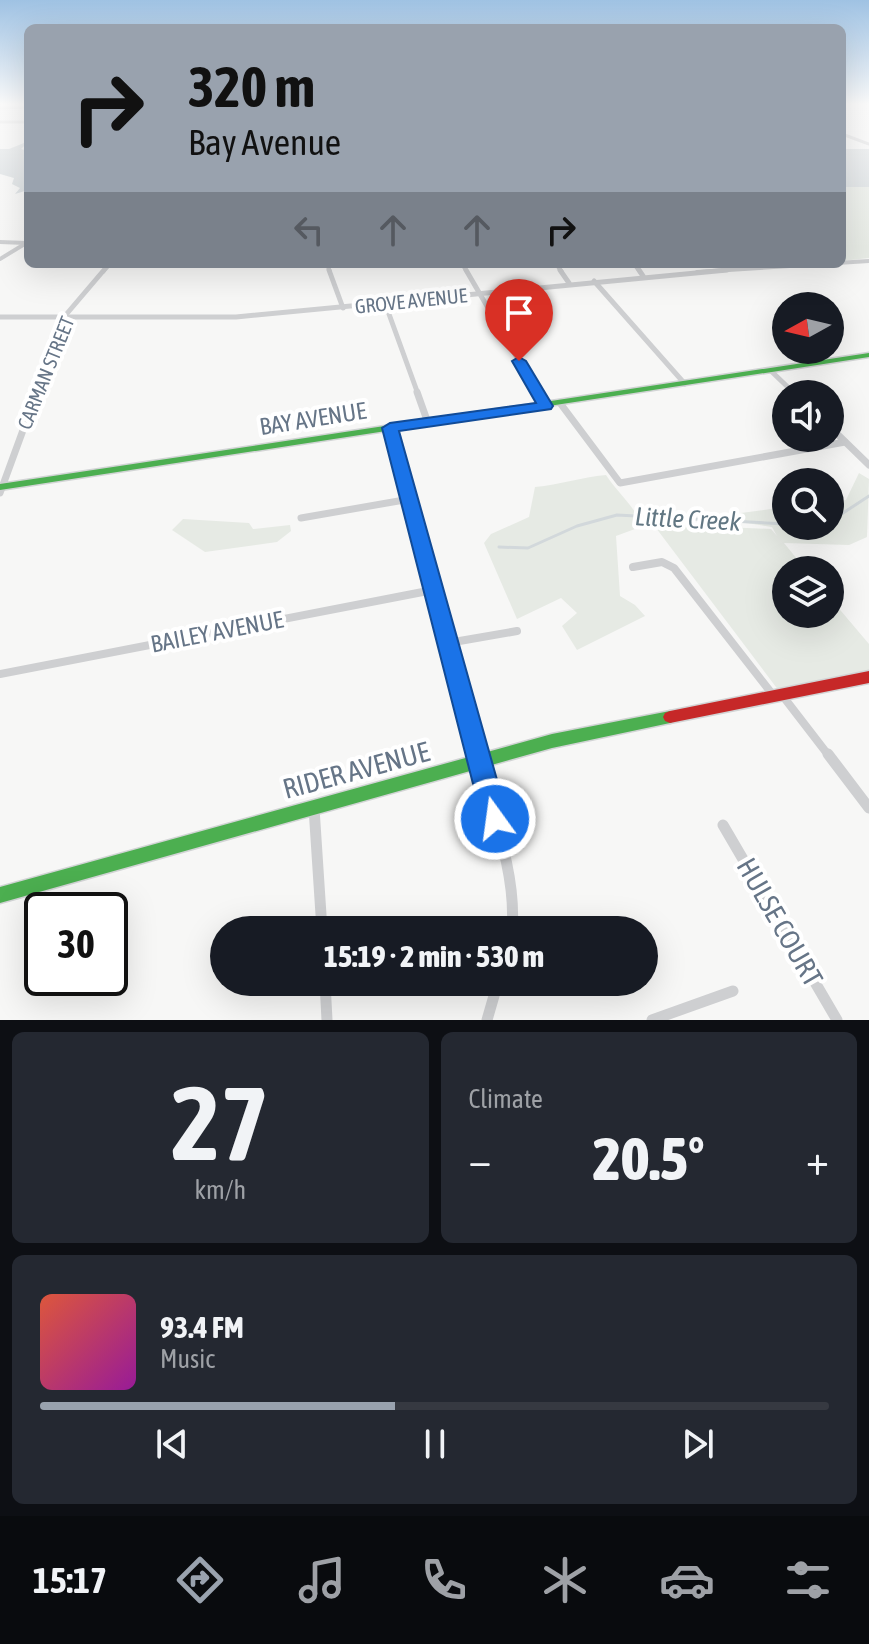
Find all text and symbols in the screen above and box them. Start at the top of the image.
text: 320 m [188,55,315,119]
icon: right [56,56,160,160]
text: Bay Avenue [188,121,341,163]
icon: left [287,208,331,252]
icon: ahead [371,208,415,252]
icon: ahead [455,208,499,252]
icon: right [539,208,583,252]
pin [485,279,553,361]
street label: GROVE AVENUE [354,283,469,318]
icon: arrive [497,291,541,335]
north arrow [772,292,844,364]
map controls [772,292,844,628]
street label: CARMAN STREET [12,313,79,433]
button: sound [772,380,844,452]
street label: BAY AVENUE [258,397,368,440]
button: search [772,468,844,540]
water label: Little Creek [634,501,742,537]
button: layers [772,556,844,628]
street label: BAILEY AVENUE [148,605,286,658]
street label: RIDER AVENUE [279,735,433,805]
position arrow [453,777,537,861]
street label: HULSE COURT [731,852,829,992]
speed limit sign: 30 [24,892,128,996]
text: 15:19 · 2 min · 530 m [324,939,544,973]
text: 27 [171,1063,269,1182]
text: Climate [469,1084,543,1114]
text: 20.5° [593,1124,705,1193]
text: − [469,1134,491,1184]
text: + [806,1134,829,1184]
text: km/h [194,1175,246,1205]
text: 93.4 FM [160,1310,244,1344]
text: Music [160,1344,215,1374]
icon: previous [150,1422,194,1466]
icon: pause [413,1422,457,1466]
icon: next [676,1422,720,1466]
icon: directions [172,1552,228,1608]
icon: music [294,1552,350,1608]
icon: phone [416,1552,472,1608]
icon: climate [537,1552,593,1608]
icon: car [659,1552,715,1608]
icon: filters [780,1552,836,1608]
text: 15:17 [33,1559,107,1601]

